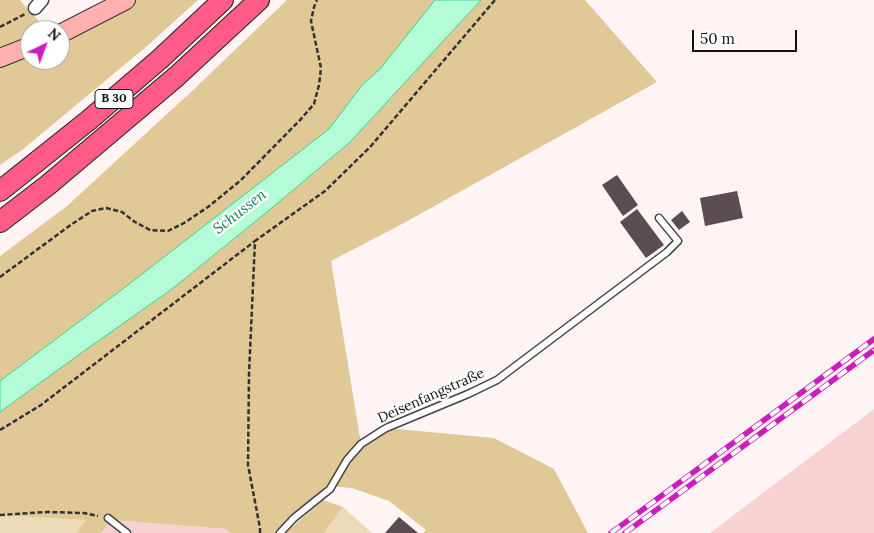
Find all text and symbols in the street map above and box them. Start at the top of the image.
north arrow [20,20,70,70]
scale bar [694,20,799,52]
text: N [44,24,64,45]
text: 50 m [700,29,735,48]
road number: B 30 [95,90,133,108]
water label: Schussen [210,186,270,238]
street label: Deisenfangstraße [375,365,487,427]

